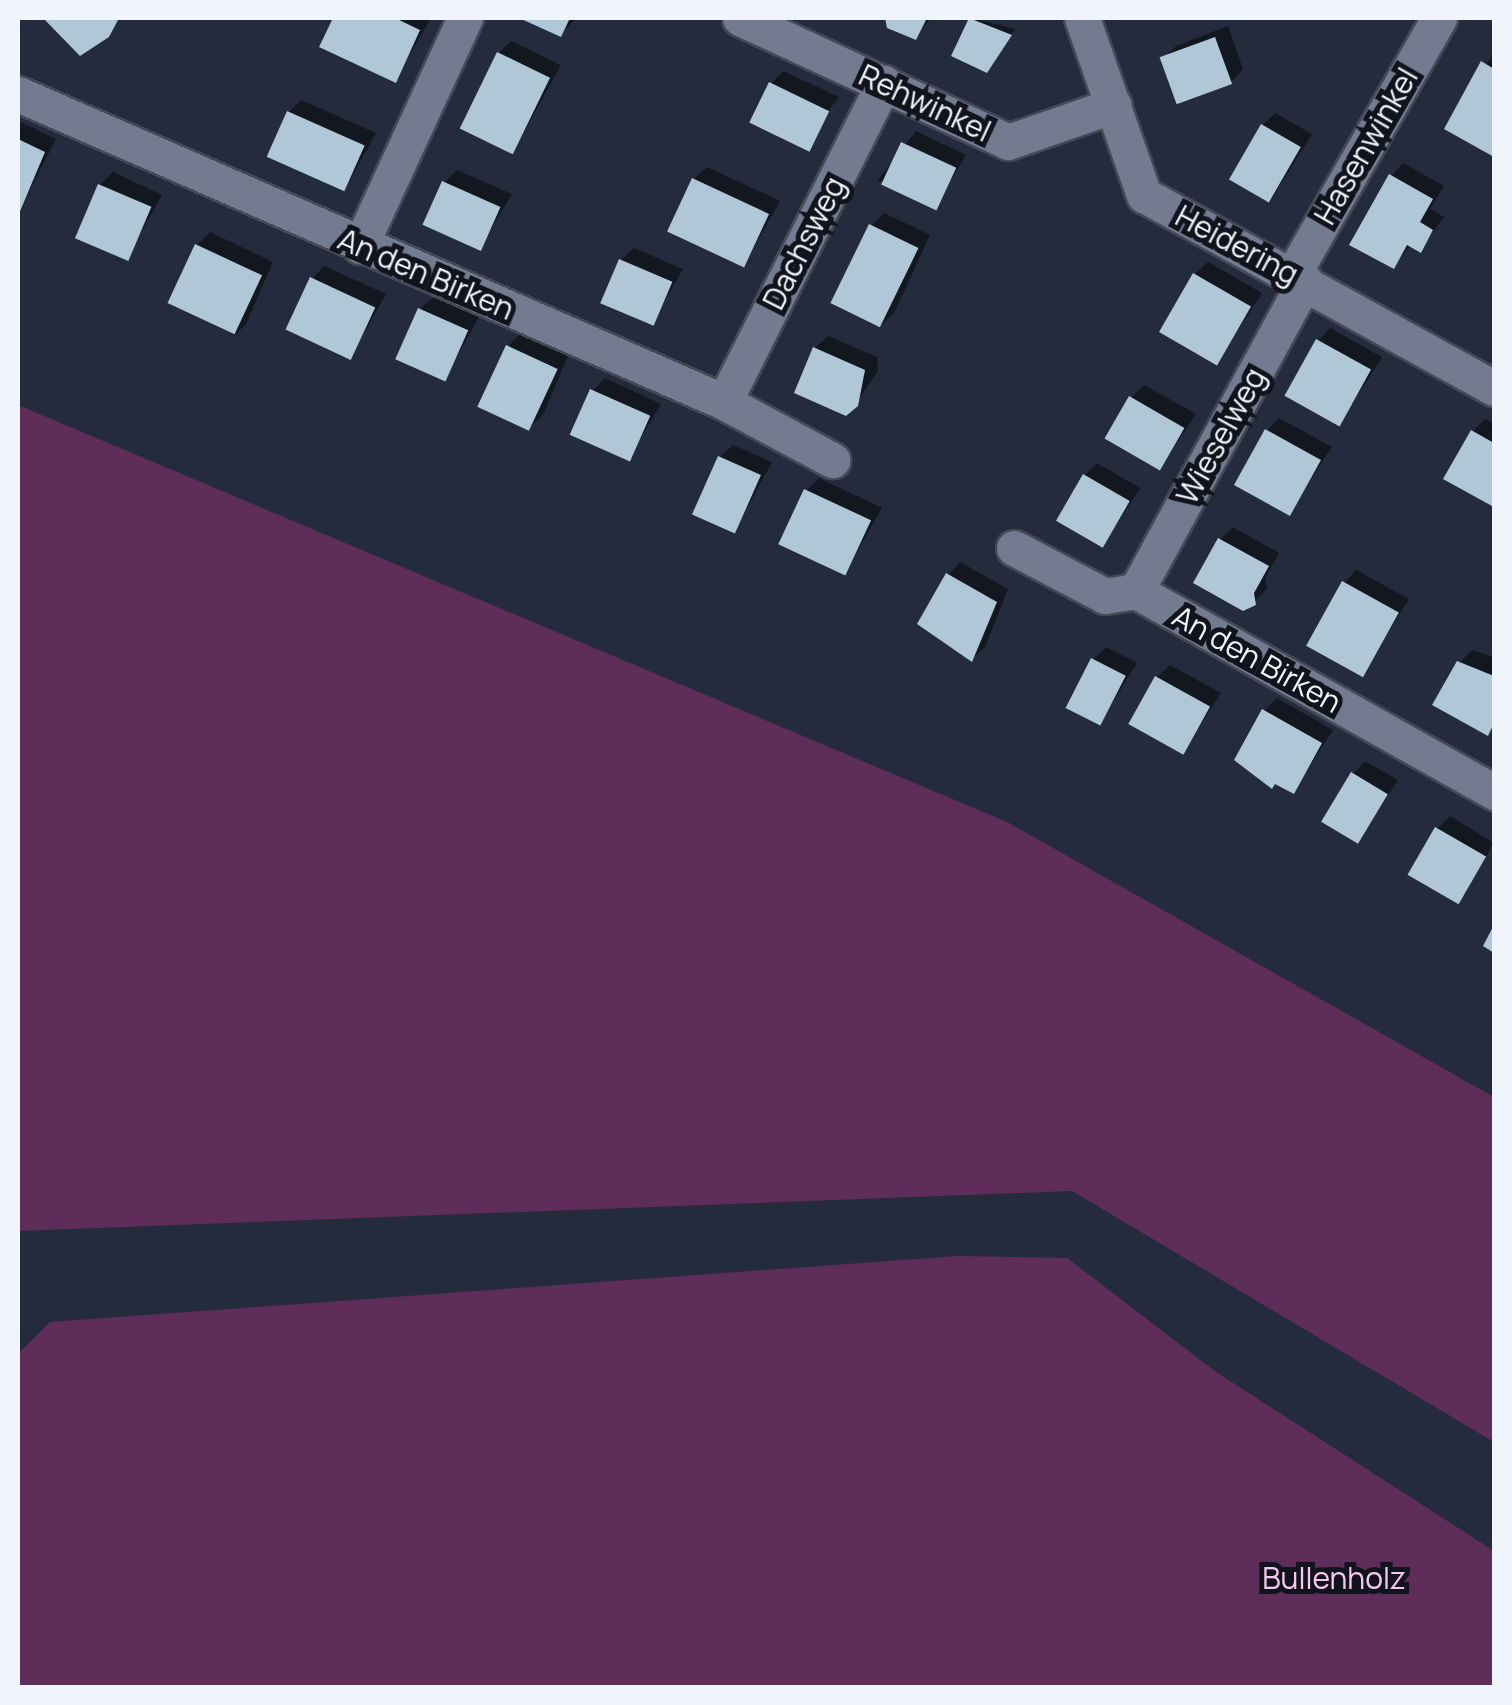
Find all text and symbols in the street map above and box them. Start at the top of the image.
street label: Rehwinkel [853,57,997,149]
street label: Hasenwinkel [1307,61,1425,231]
street label: Dachsweg [755,171,853,315]
street label: Heidering [1169,198,1305,292]
street label: An den Birken [333,221,519,327]
street label: Wieselweg [1169,362,1273,510]
street label: An den Birken [1166,598,1348,720]
park label: Bullenholz [1262,1560,1406,1596]

